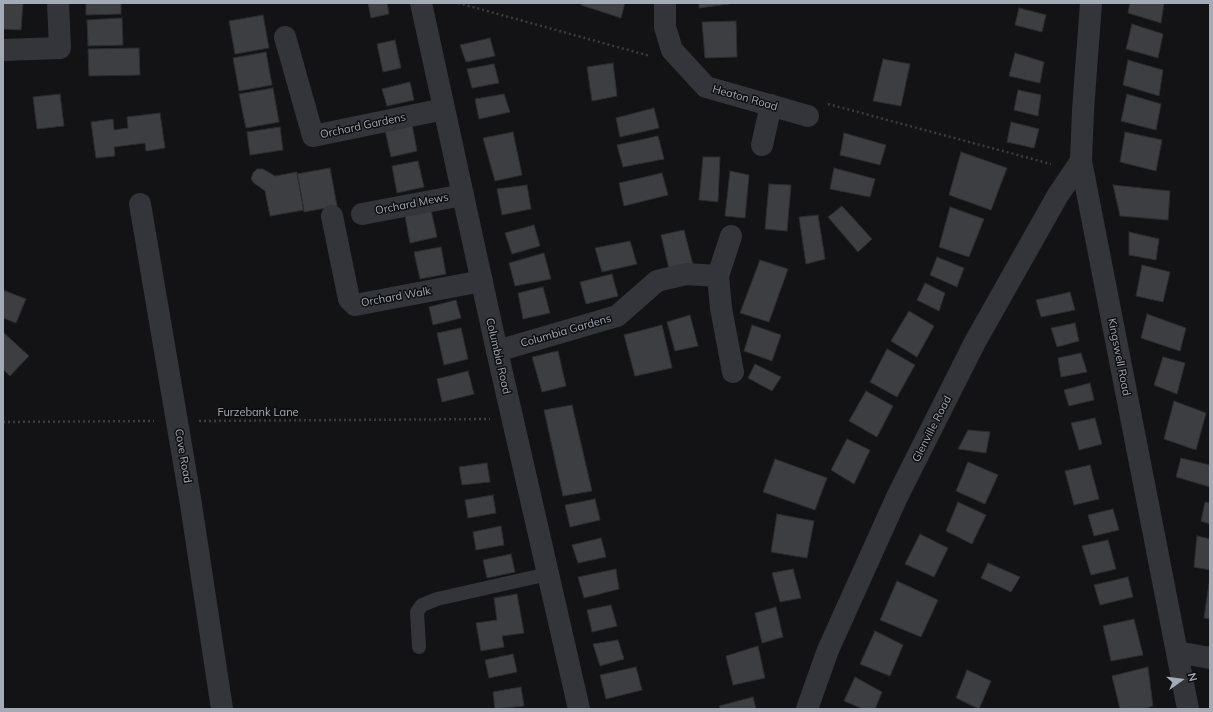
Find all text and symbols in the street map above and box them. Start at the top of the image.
street label: Heaton Road [711,82,779,114]
street label: Orchard Gardens [319,110,407,142]
street label: Orchard Mews [374,190,450,218]
street label: Orchard Walk [360,284,432,310]
street label: Columbia Gardens [519,312,613,350]
street label: Columbia Road [483,317,513,395]
street label: Kingswell Road [1105,317,1133,397]
street label: Glenville Road [910,394,954,464]
street label: Furzebank Lane [217,406,299,420]
street label: Cove Road [172,428,194,484]
north arrow [1161,660,1201,700]
text: N [1185,671,1200,683]

